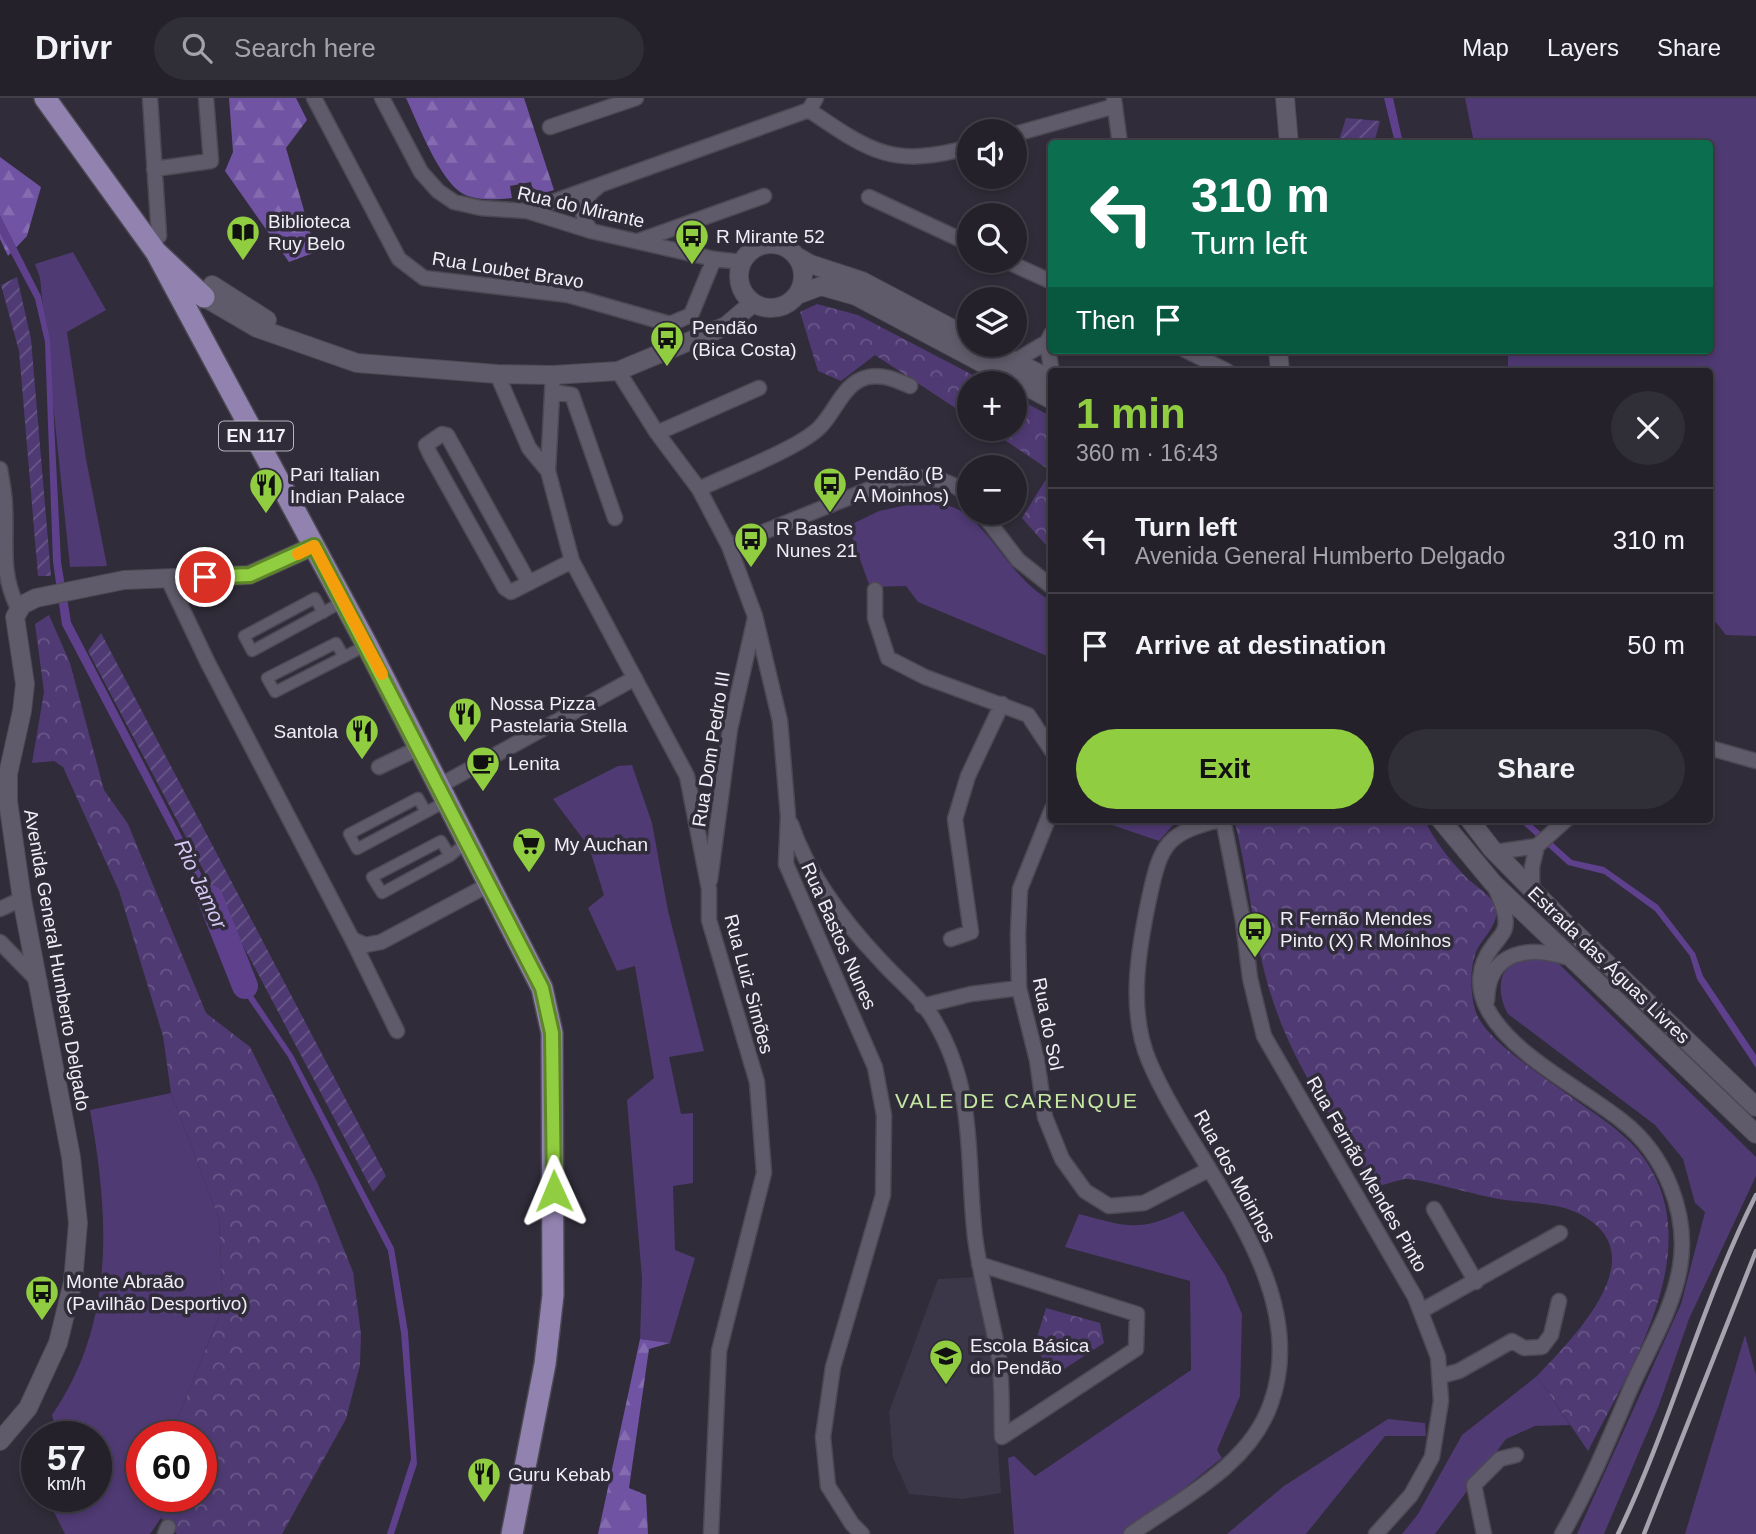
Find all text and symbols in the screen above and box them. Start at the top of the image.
search box [154,17,644,80]
text: Drivr [35,29,112,66]
icon: search [178,29,216,67]
text: Search here [234,33,376,63]
text: Map [1462,34,1509,61]
text: Layers [1547,34,1619,61]
text: Share [1657,34,1721,61]
map controls [957,119,1027,525]
button: sound [957,119,1027,189]
icon: left [1076,168,1167,259]
text: 310 m [1191,168,1330,222]
street label: Rua do Mirante [515,182,647,232]
button: search [957,203,1027,273]
place label: Biblioteca Ruy Belo [268,211,351,254]
library icon: Biblioteca Ruy Belo [224,213,262,262]
bus stop icon: R Mirante 52 [673,217,711,266]
text: Turn left [1191,225,1307,261]
place label: R Mirante 52 [716,226,825,247]
street label: Rua Loubet Bravo [431,248,585,292]
button: layers [957,287,1027,357]
icon: arrive [1149,301,1187,339]
text: Then [1076,305,1135,335]
place label: Pendão (Bica Costa) [692,317,797,360]
bus stop icon: Pendão (Bica Costa) [648,319,686,368]
button: + [957,371,1027,441]
text: 1 min [1076,390,1186,437]
button: close [1611,391,1685,465]
road number: EN 117 [219,422,293,450]
text: 360 m · 16:43 [1076,440,1218,466]
button: − [957,455,1027,525]
place label: Pendão (B A Moinhos) [854,463,949,506]
place label: Pari Italian Indian Palace [290,464,405,507]
bus stop icon: Pendão (B A Moinhos) [811,465,849,514]
restaurant icon: Pari Italian Indian Palace [247,466,285,515]
text: Turn left [1135,512,1237,542]
place label: R Bastos Nunes 21 [776,518,857,561]
bus stop icon: R Bastos Nunes 21 [732,520,770,569]
icon: left [1076,522,1114,560]
text: 310 m [1613,525,1685,555]
text: Avenida General Humberto Delgado [1135,543,1505,569]
pin [175,547,235,607]
icon: arrive [186,558,224,596]
icon: arrive [1076,627,1114,665]
text: Arrive at destination [1135,630,1386,660]
text: 50 m [1627,630,1685,660]
street label: Rua Dom Pedro III [688,670,734,828]
place label: Nossa Pizza Pastelaria Stella [490,693,628,736]
restaurant icon: Nossa Pizza Pastelaria Stella [446,695,484,744]
restaurant icon: Santola [343,712,381,761]
place label: Santola [274,721,338,742]
button: Exit [1076,729,1374,809]
button: Share [1388,729,1685,809]
cafe icon: Lenita [464,744,502,793]
place label: Lenita [508,753,560,774]
street label: Avenida General Humberto Delgado [20,808,94,1112]
supermarket icon: My Auchan [510,825,548,874]
place label: My Auchan [554,834,648,855]
water label: Rio Jamor [170,836,232,933]
street label: Rua Bastos Nunes [797,859,881,1013]
street label: Estrada das Águas Livres [1524,882,1694,1048]
place label: R Fernão Mendes Pinto (X) R Moínhos [1280,908,1451,951]
bus stop icon: R Fernão Mendes Pinto (X) R Moínhos [1236,910,1274,959]
street label: Rua Luiz Simões [720,912,778,1056]
street label: Rua do Sol [1029,976,1067,1072]
street label: Rua Fernão Mendes Pinto [1302,1073,1432,1275]
district label: VALE DE CARENQUE [895,1089,1139,1112]
street label: Rua dos Moinhos [1190,1106,1280,1246]
position arrow [517,1154,591,1228]
place label: Monte Abraão (Pavilhão Desportivo) [66,1271,248,1314]
bus stop icon: Monte Abraão (Pavilhão Desportivo) [23,1273,61,1322]
place label: Escola Básica do Pendão [970,1335,1090,1378]
school or university icon: Escola Básica do Pendão [927,1337,965,1386]
speed limit sign: 60 [126,1421,217,1512]
text: 57 [47,1438,86,1477]
restaurant icon: Guru Kebab [465,1455,503,1504]
place label: Guru Kebab [508,1464,610,1485]
text: km/h [47,1474,86,1494]

